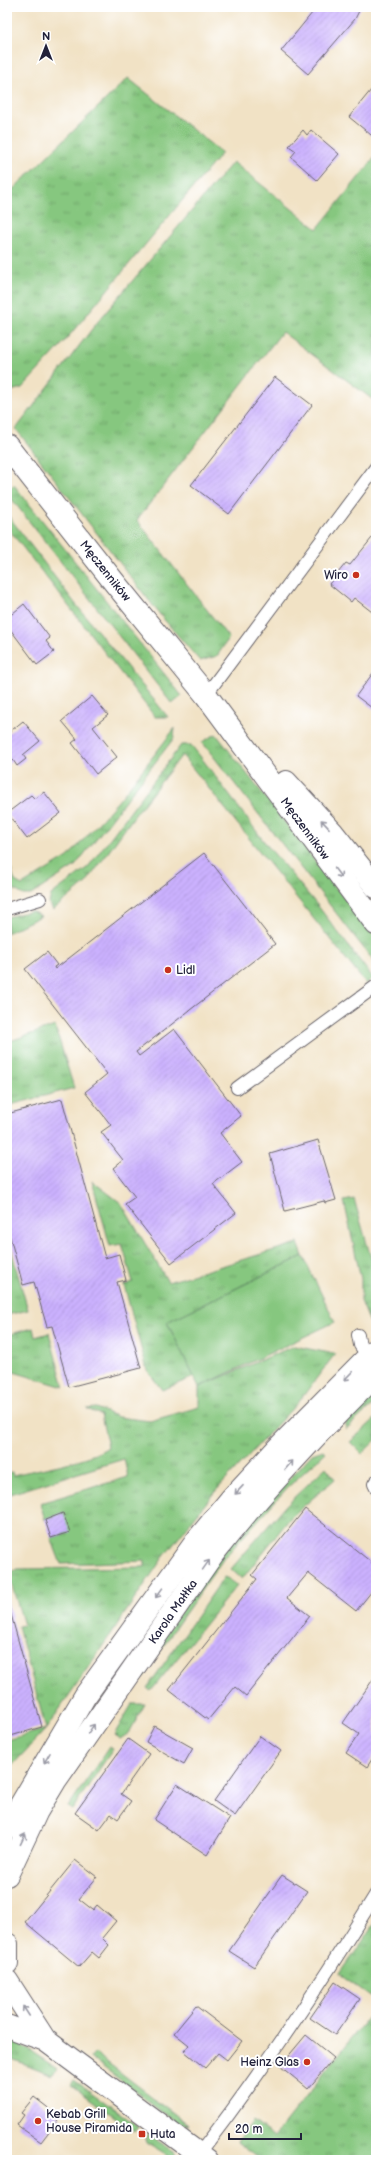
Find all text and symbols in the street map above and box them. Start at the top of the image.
north arrow [26,26,66,66]
text: N [42,30,50,43]
street label: Męczenników [77,537,134,604]
place label: Wiro [324,568,348,583]
marker: Wiro [351,570,361,580]
street label: Męczenników [277,795,333,862]
one-way arrow [320,819,330,829]
one-way arrow [334,867,342,878]
place label: Lidl [176,963,195,978]
marker: Lidl [163,965,173,975]
one-way arrow [343,1371,353,1381]
one-way arrow [284,1460,293,1470]
one-way arrow [234,1485,244,1495]
one-way arrow [202,1560,210,1571]
street label: Karola Małłka [145,1576,201,1647]
one-way arrow [155,1587,163,1598]
one-way arrow [87,1724,95,1735]
one-way arrow [43,1752,51,1764]
one-way arrow [20,1834,27,1846]
one-way arrow [22,2005,30,2016]
place label: Heinz Glas [240,2055,299,2070]
marker: Heinz Glas [302,2057,312,2067]
place label: Kebab Grill House Piramida [46,2107,132,2136]
scale bar [229,2115,301,2141]
marker: Kebab Grill House Piramida [33,2116,43,2126]
text: 20 m [235,2122,262,2137]
place label: Huta [150,2127,176,2142]
marker: Huta [137,2129,147,2139]

